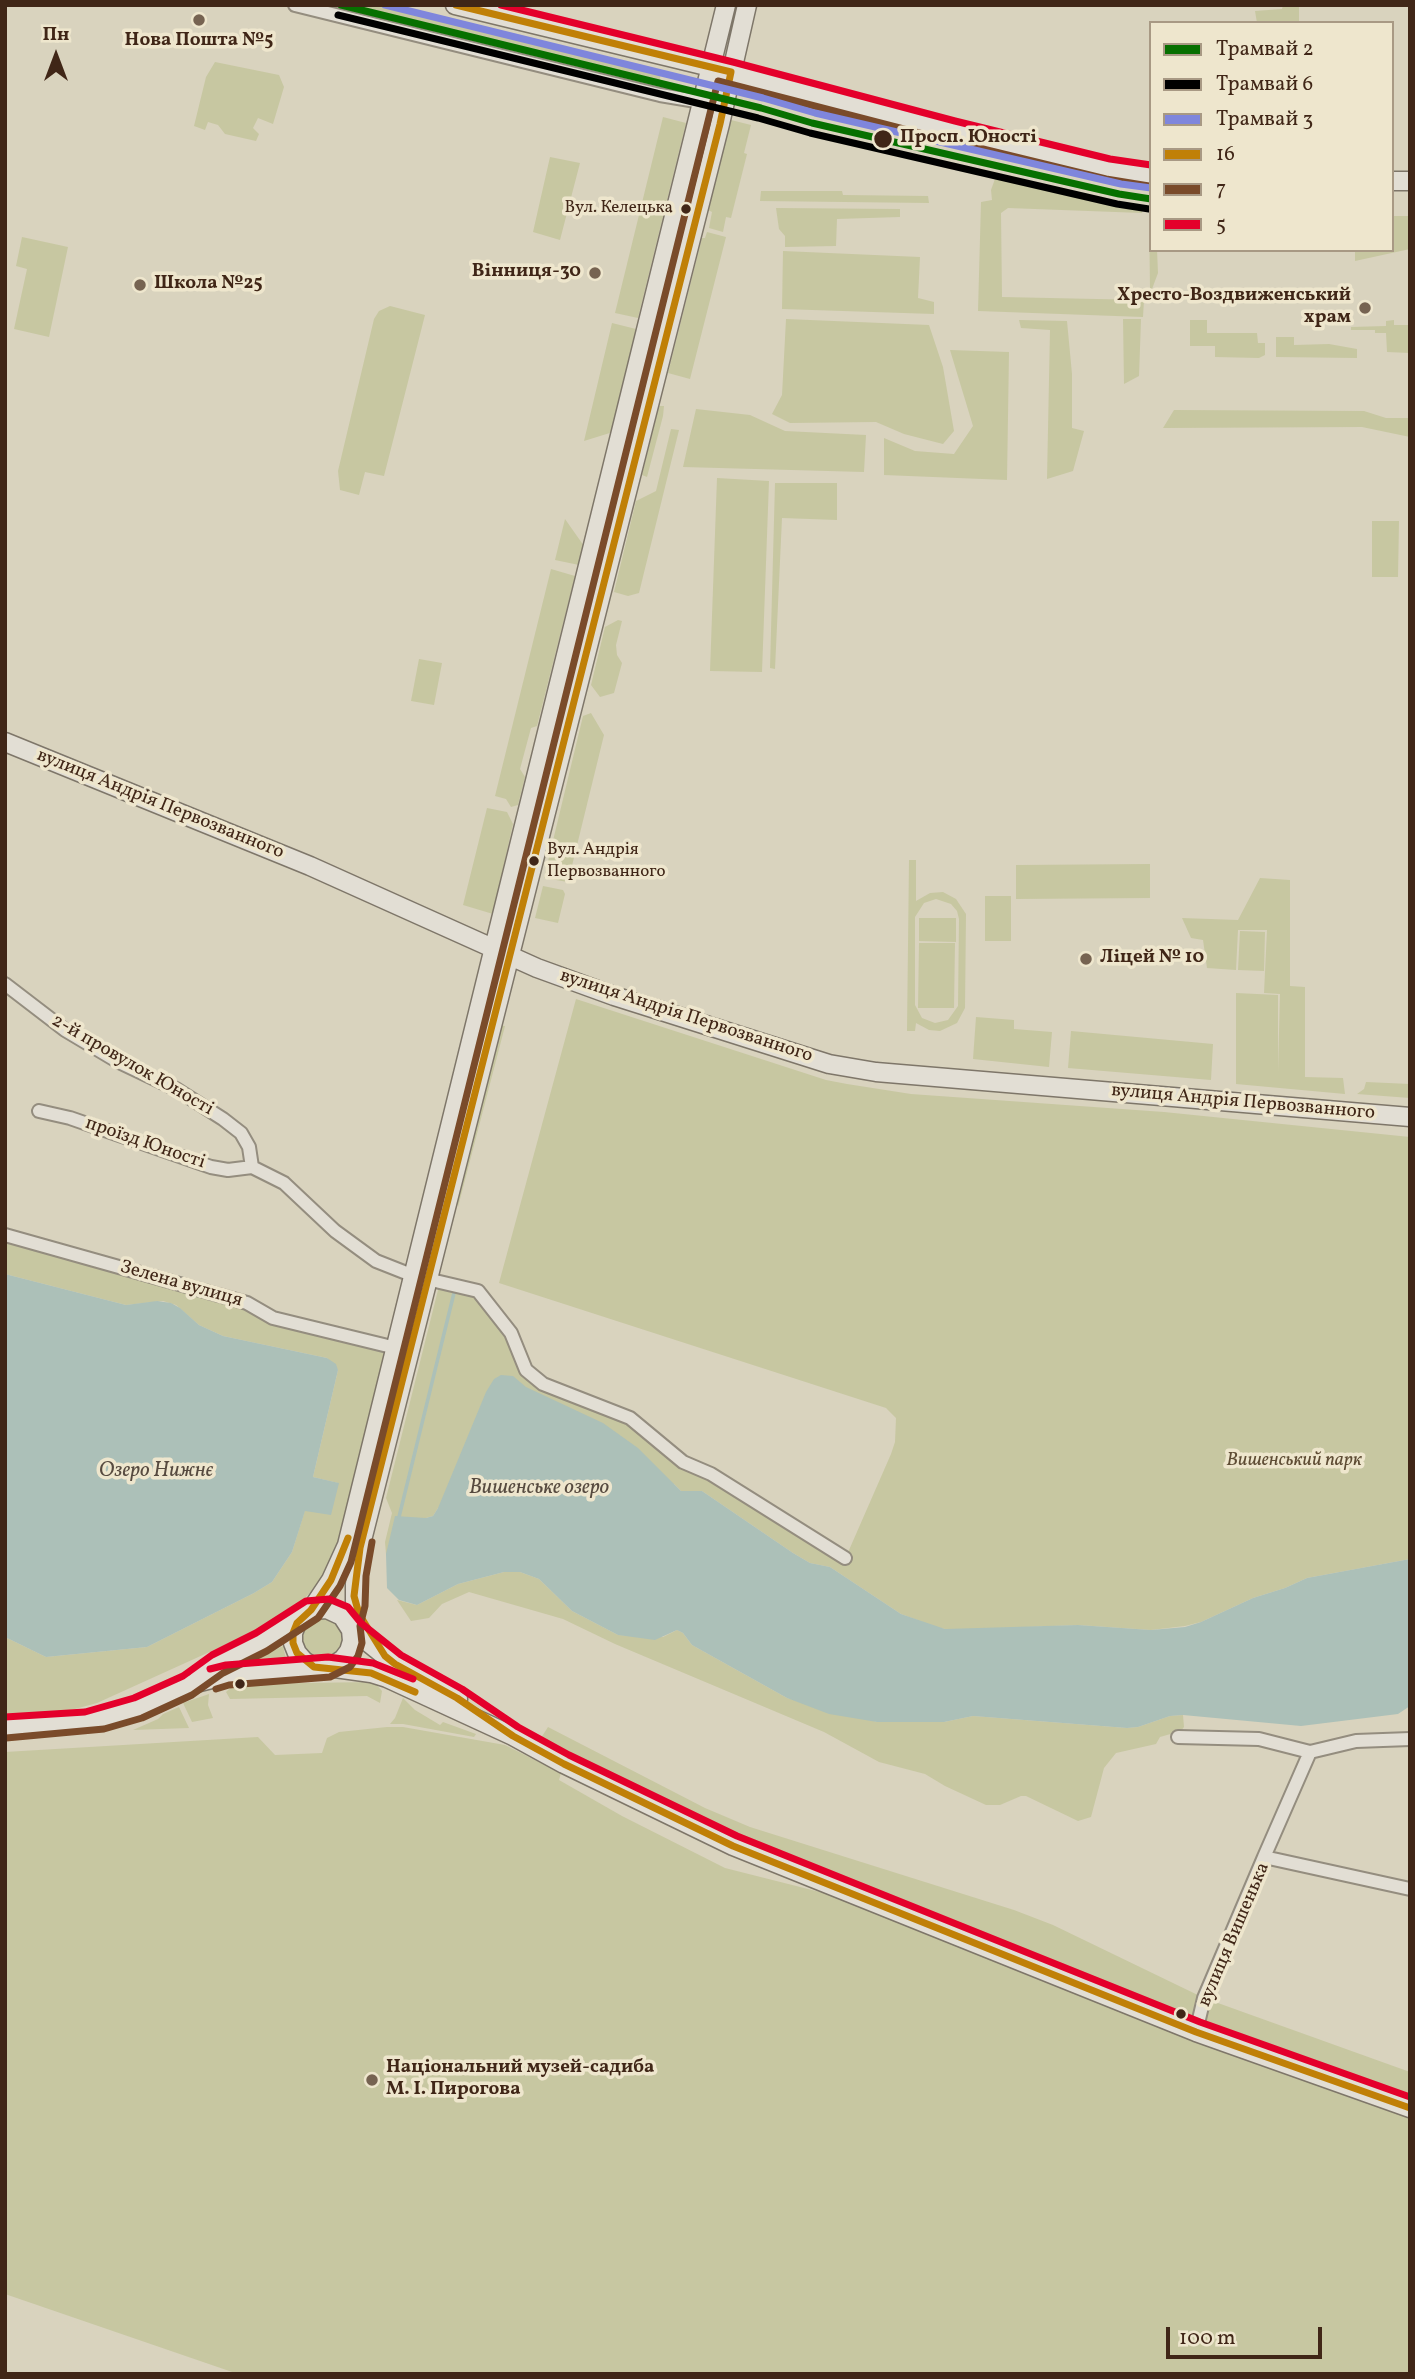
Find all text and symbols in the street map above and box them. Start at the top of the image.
marker: Нова Пошта №5 [191,12,207,28]
north arrow [21,21,91,91]
legend [1149,21,1394,252]
text: Пн [43,22,69,48]
place label: Нова Пошта №5 [125,31,273,53]
text: Трамвай 2 [1216,35,1314,64]
text: Трамвай 6 [1216,70,1313,99]
text: Трамвай 3 [1216,105,1313,134]
marker: Просп. Юності [872,128,894,150]
place label: Просп. Юності [900,128,1037,150]
text: 16 [1216,140,1235,169]
text: 7 [1216,175,1226,204]
place label: Вул. Келецька [564,199,673,219]
marker: Вул. Келецька [679,202,693,216]
text: 5 [1216,210,1226,239]
place label: Вінниця-30 [472,262,581,284]
marker: Вінниця-30 [587,265,603,281]
place label: Школа №25 [154,274,263,296]
marker: Школа №25 [132,277,148,293]
place label: Хресто-Воздвиженський храм [1117,286,1351,330]
marker: Хресто-Воздвиженський храм [1357,300,1373,316]
street label: вулиця Андрія Первозванного [33,745,287,865]
place label: Вул. Андрія Первозванного [547,841,666,881]
marker: Вул. Андрія Первозванного [527,854,541,868]
place label: Ліцей № 10 [1100,948,1204,970]
marker: Ліцей № 10 [1078,951,1094,967]
street label: вулиця Андрія Первозванного [557,965,815,1069]
street label: 2-й провулок Юності [47,1010,217,1122]
street label: вулиця Андрія Первозванного [1110,1080,1376,1126]
street label: проїзд Юності [82,1113,208,1175]
street label: Зелена вулиця [117,1257,245,1313]
park label: Вишенський парк [1226,1451,1362,1473]
water label: Озеро Нижнє [99,1459,213,1485]
water label: Вишенське озеро [469,1476,609,1502]
unlabelled marker [233,1677,247,1691]
street label: вулиця Вишенька [1194,1859,1276,2011]
unlabelled marker [1174,2007,1188,2021]
place label: Національний музей-садиба М. І. Пирогова [386,2058,654,2102]
marker: Національний музей-садиба М. І. Пирогова [364,2072,380,2088]
scale bar [1170,2312,1326,2356]
text: 100 m [1179,2324,1236,2353]

